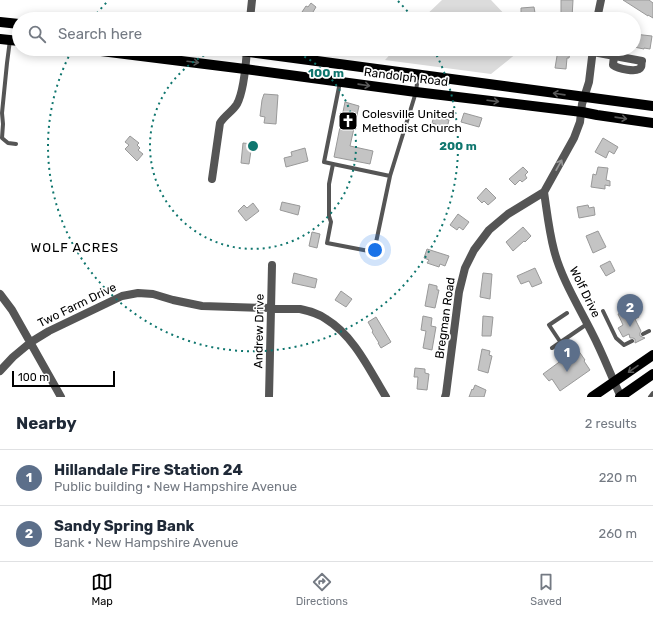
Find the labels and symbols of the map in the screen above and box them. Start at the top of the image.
one-way arrow [186,58,199,66]
street label: Randolph Road [363,65,449,89]
text: 100 m [308,66,344,80]
one-way arrow [357,81,370,89]
one-way arrow [553,90,566,98]
one-way arrow [486,97,499,105]
place label: Colesville United Methodist Church [362,107,462,135]
church icon: Colesville United Methodist Church [337,110,359,132]
one-way arrow [614,114,627,122]
centre of rings [246,139,260,153]
text: 200 m [439,139,477,153]
one-way arrow [556,160,564,172]
district label: WOLF ACRES [31,240,119,255]
your location [365,240,385,260]
street label: Wolf Drive [567,264,604,320]
street label: Bregman Road [432,276,458,360]
street label: Two Farm Drive [35,280,119,330]
street label: Andrew Drive [251,293,267,368]
pin: 2 [617,294,643,327]
pin: 1 [554,339,580,372]
one-way arrow [628,365,639,373]
scale bar [12,369,115,388]

